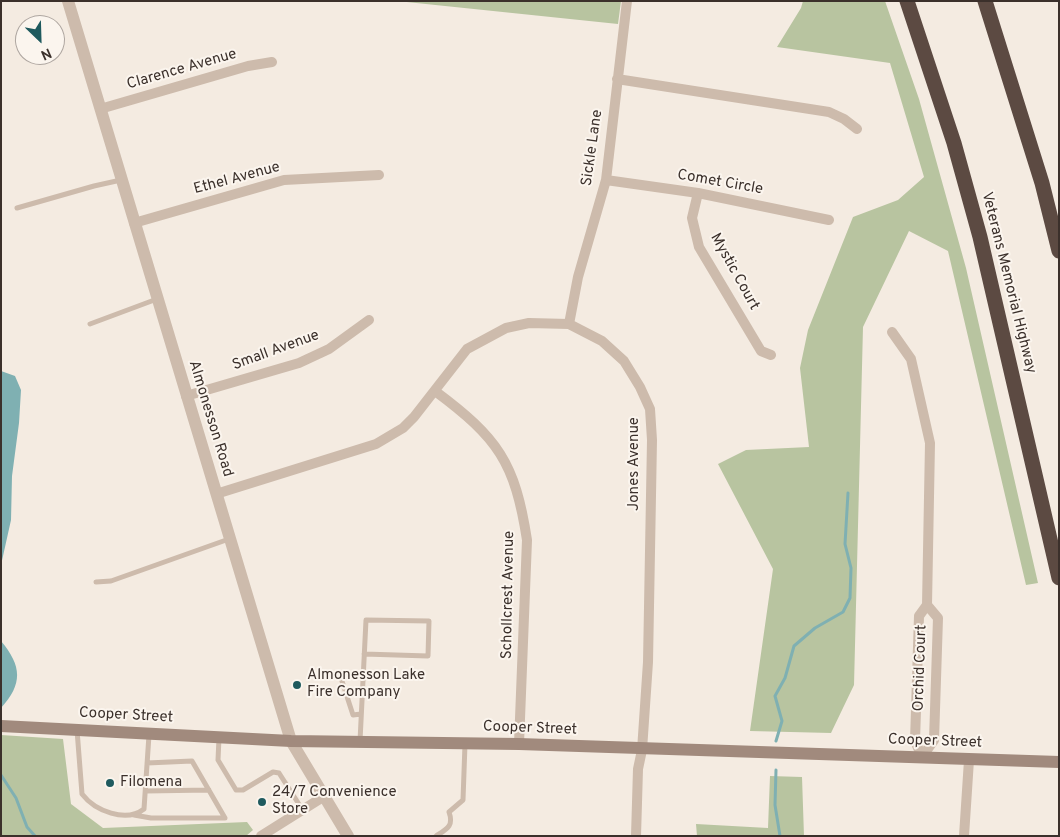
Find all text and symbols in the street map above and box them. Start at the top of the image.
north arrow [15,15,65,65]
text: N [38,43,54,63]
street label: Clarence Avenue [125,46,239,94]
street label: Sickle Lane [579,109,607,187]
street label: Ethel Avenue [192,159,282,199]
street label: Comet Circle [676,167,764,199]
street label: Veterans Memorial Highway [977,190,1039,376]
street label: Mystic Court [705,230,763,314]
street label: Small Avenue [230,327,322,375]
street label: Almonesson Road [184,359,236,479]
street label: Jones Avenue [626,417,644,511]
street label: Schollcrest Avenue [499,531,519,659]
street label: Orchid Court [910,624,932,712]
place label: Almonesson Lake Fire Company [307,667,425,702]
marker: Almonesson Lake Fire Company [291,679,303,691]
street label: Cooper Street [78,705,174,727]
street label: Cooper Street [483,718,577,740]
street label: Cooper Street [888,731,982,753]
place label: Filomena [120,774,182,792]
marker: Filomena [104,777,116,789]
place label: 24/7 Convenience Store [272,784,396,819]
marker: 24/7 Convenience Store [256,796,268,808]

